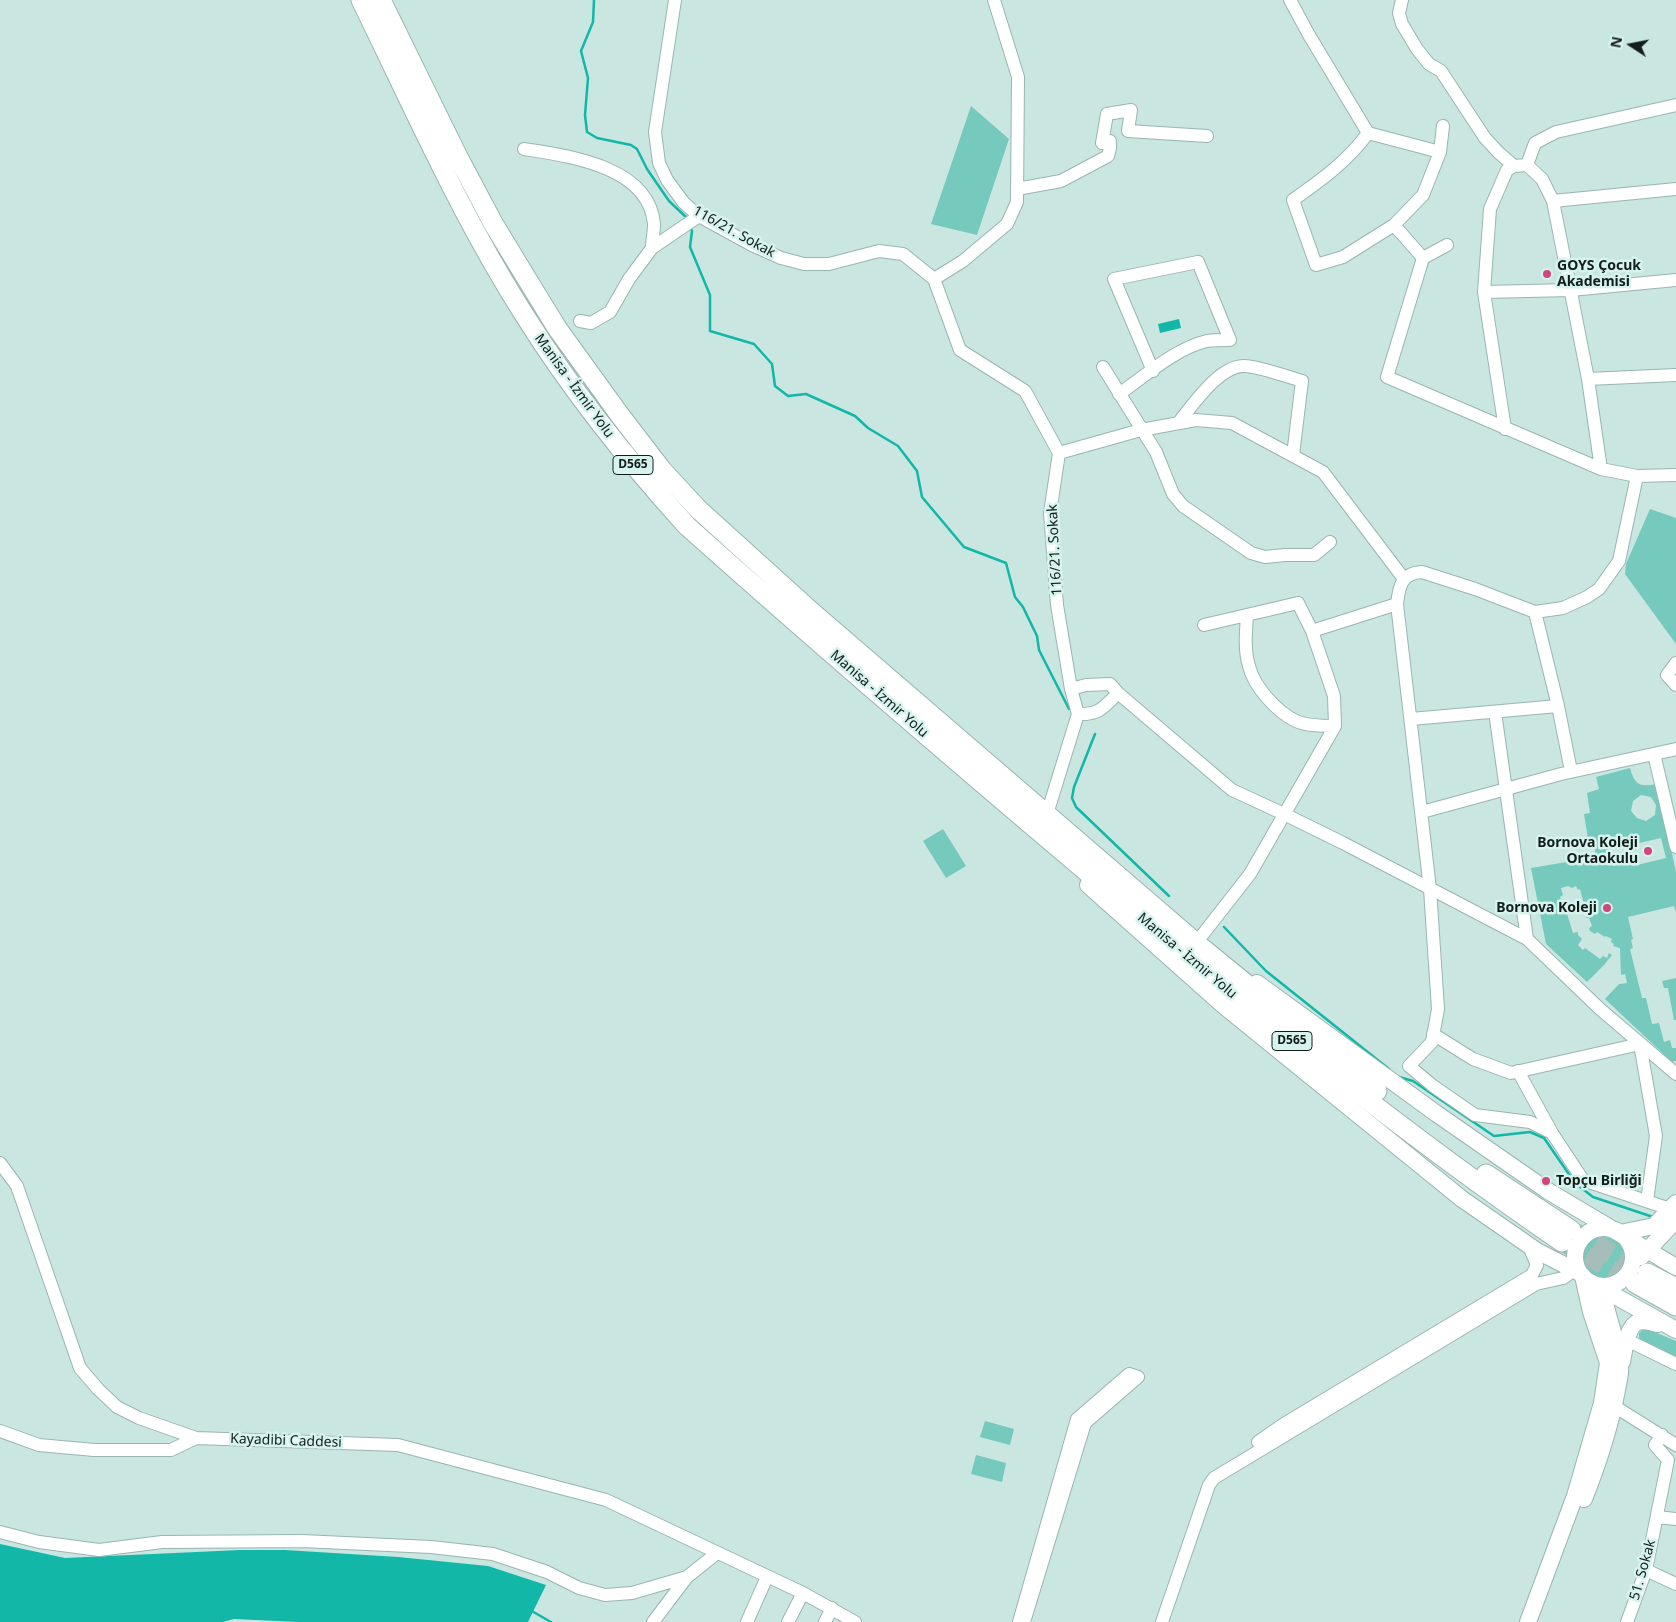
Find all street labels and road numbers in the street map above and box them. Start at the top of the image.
street label: 116/21. Sokak [690,202,778,262]
street label: Manisa - İzmir Yolu [531,331,617,441]
road number: D565 [613,456,653,474]
street label: 116/21. Sokak [1044,504,1066,596]
street label: Manisa - İzmir Yolu [826,647,932,741]
street label: Manisa - İzmir Yolu [1134,910,1240,1002]
road number: D565 [1272,1032,1312,1050]
street label: Kayadibi Caddesi [230,1431,342,1451]
street label: 51. Sokak [1626,1538,1660,1602]

